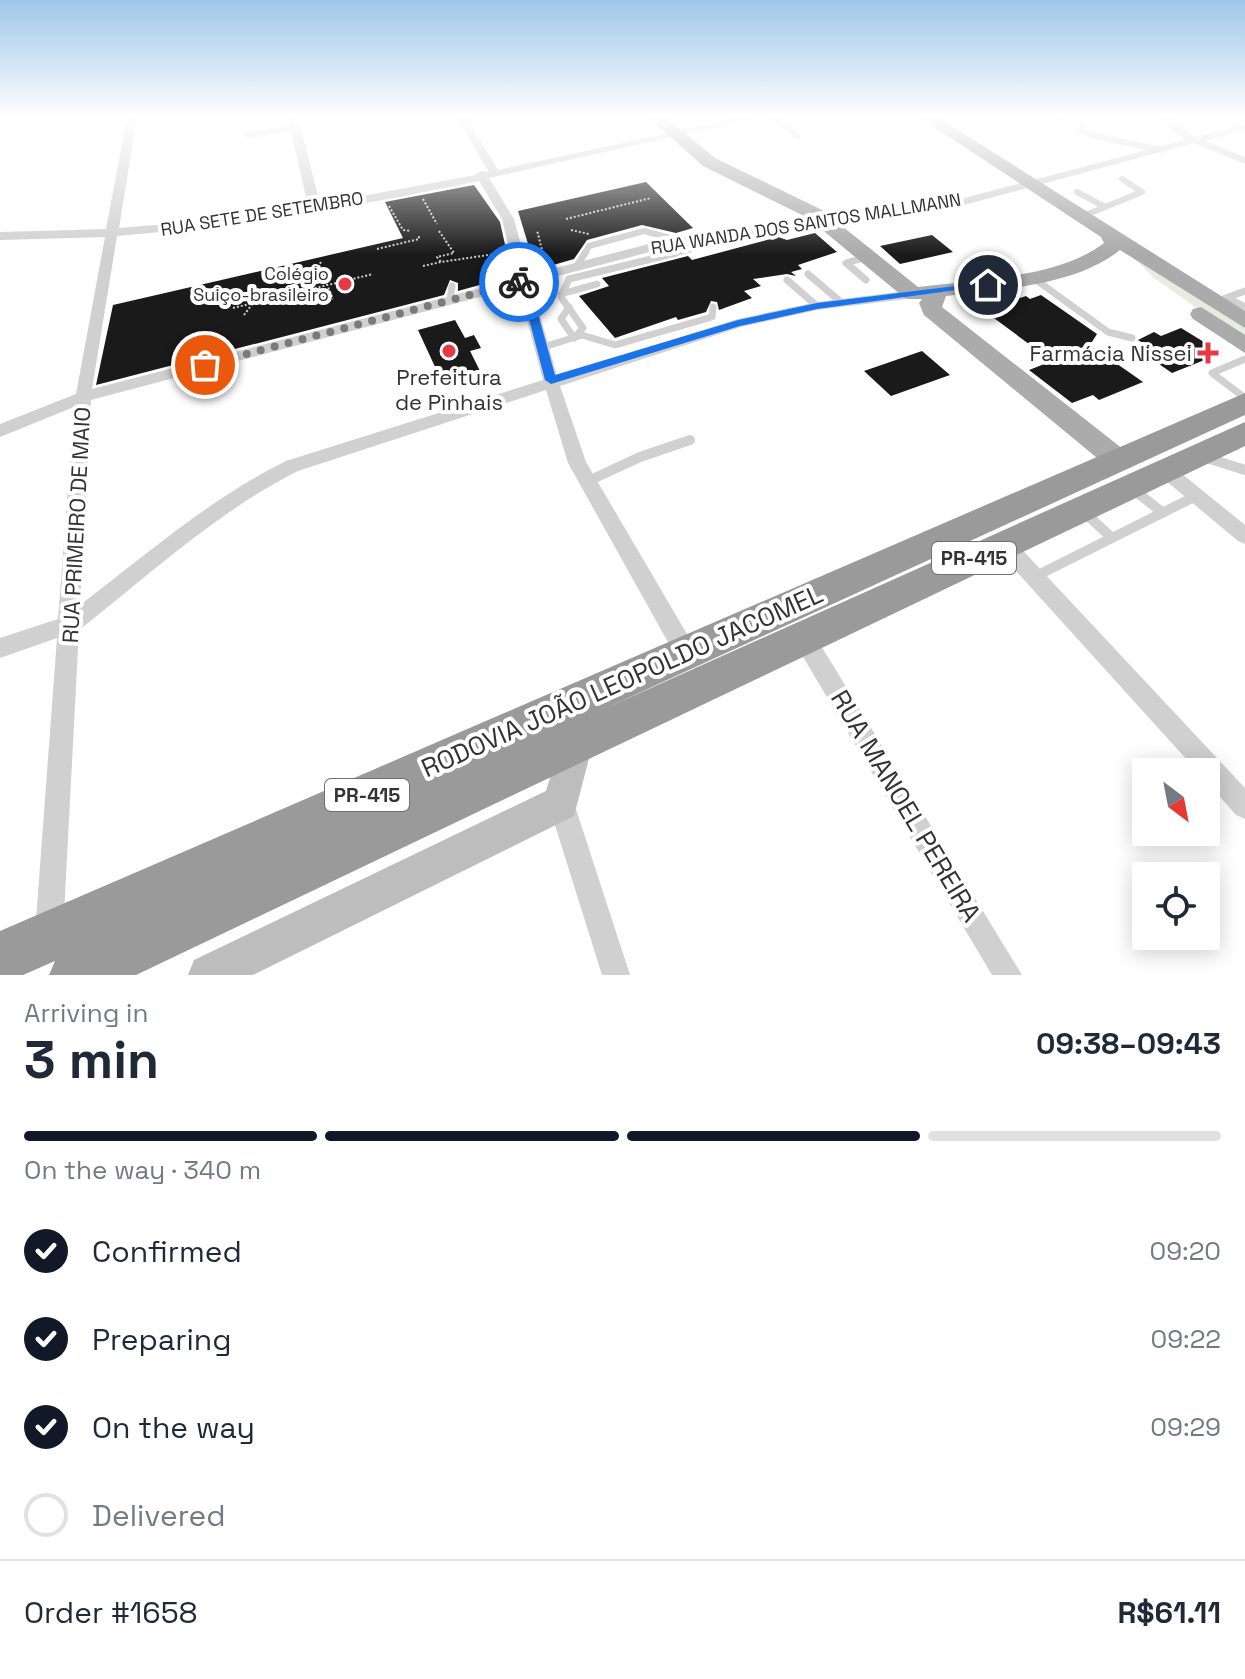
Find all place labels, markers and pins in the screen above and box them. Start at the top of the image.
pin [954,251,1022,319]
place label: Colégio Suiço-brasileiro [193,262,329,306]
marker: Colégio Suiço-brasileiro [336,275,354,293]
pin [171,331,239,399]
place label: Farmácia Nissei [1030,339,1192,367]
marker: Prefeitura de Pìnhais [440,342,458,360]
marker: Farmácia Nissei [1199,344,1217,362]
place label: Prefeitura de Pìnhais [395,363,503,416]

